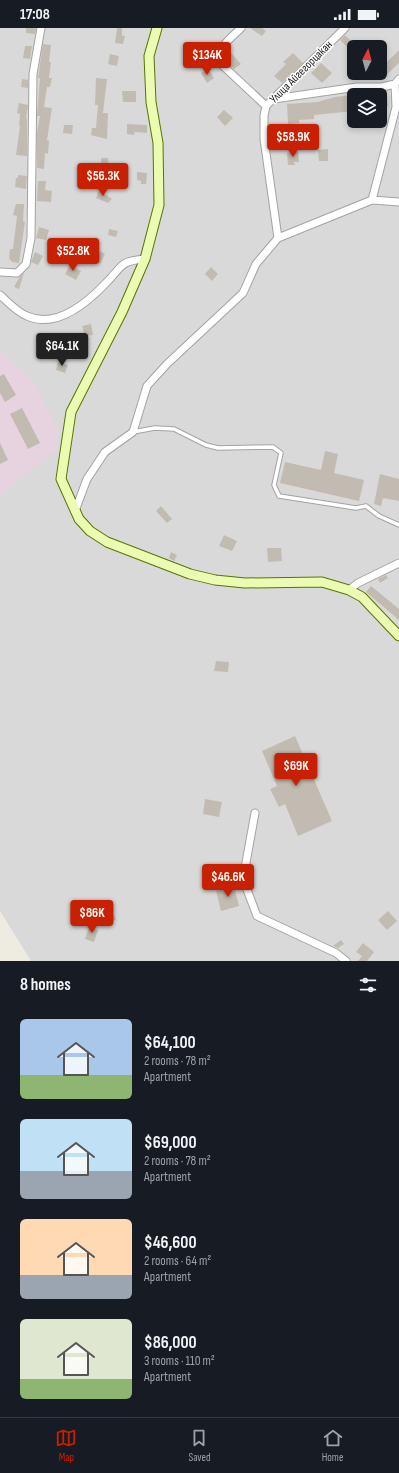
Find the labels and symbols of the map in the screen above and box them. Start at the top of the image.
street label: Улица Айгегорцакан [266,37,336,107]
north arrow [347,40,387,80]
pin: $134K [179,42,235,76]
pin: $58.9K [260,124,326,158]
pin: $56.3K [70,163,136,197]
pin: $52.8K [40,238,106,272]
pin: $64.1K [29,333,95,367]
pin: $69K [272,753,320,787]
pin: $46.6K [195,864,261,898]
pin: $86K [68,900,116,934]

